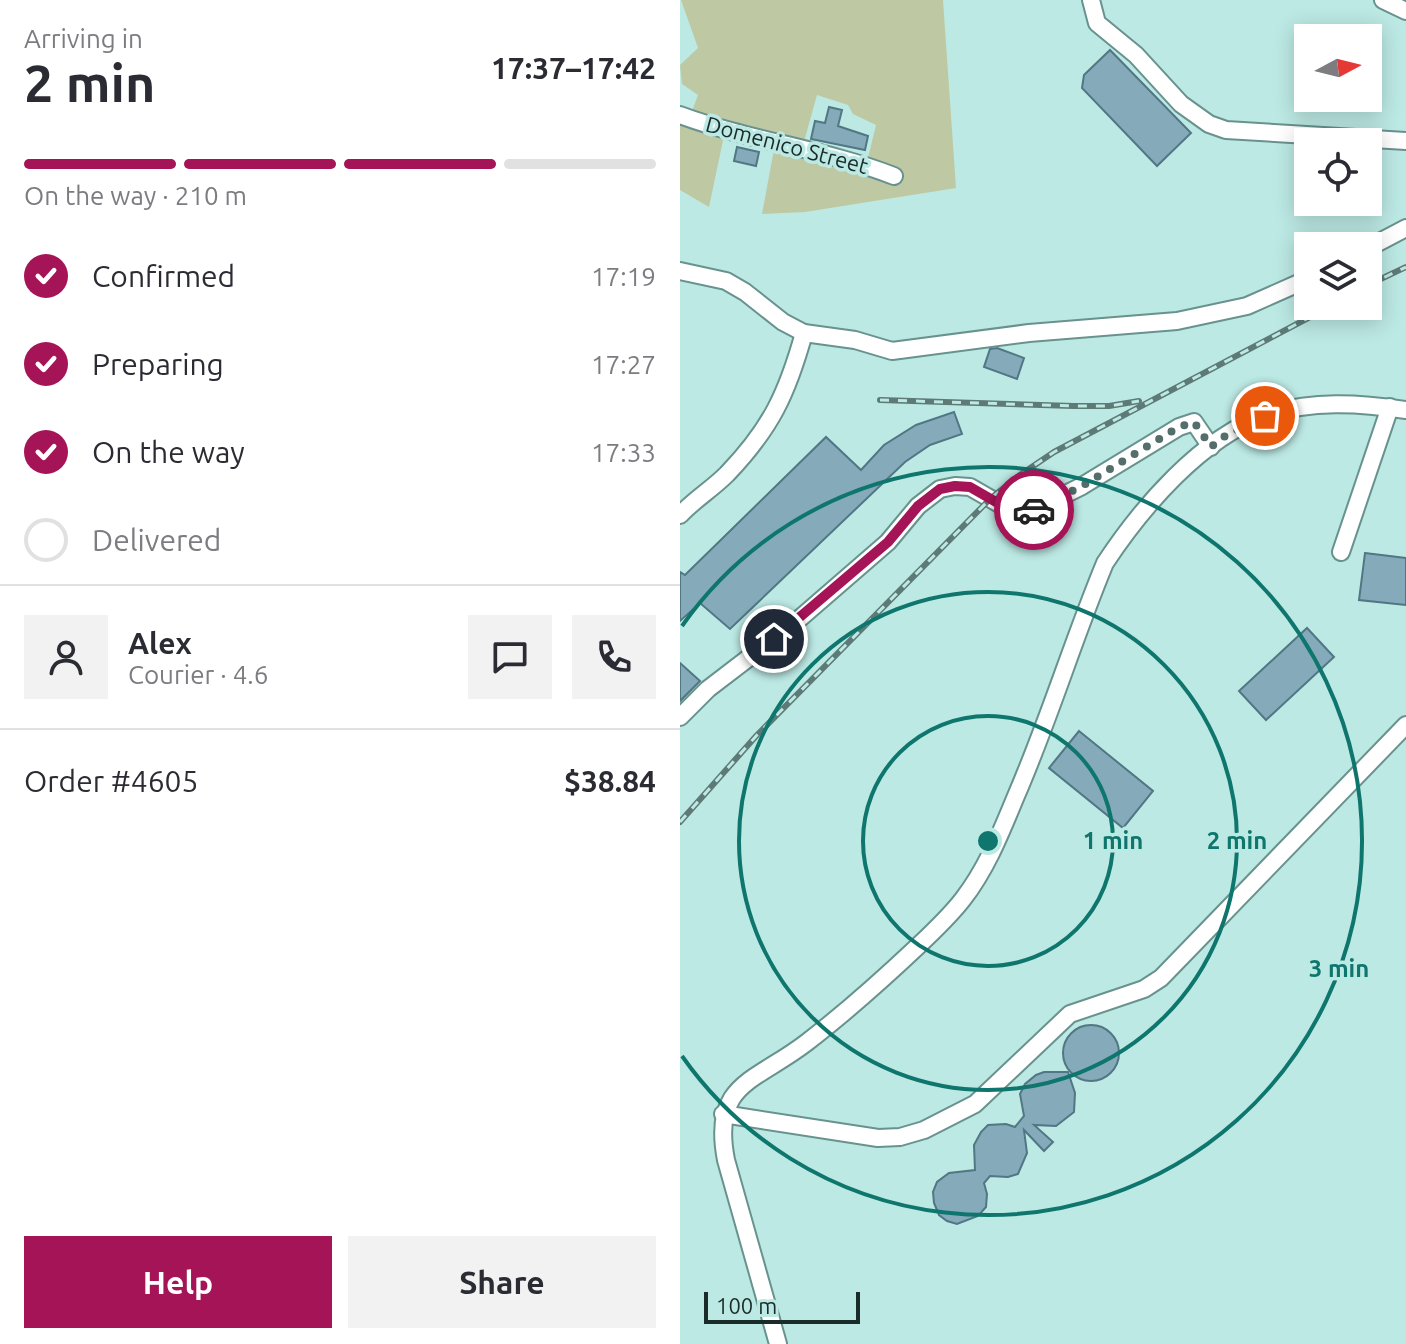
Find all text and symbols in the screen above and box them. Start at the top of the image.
text: Arriving in [24,24,143,53]
north arrow [1294,24,1382,112]
map controls [1294,24,1382,320]
text: 17:37–17:42 [491,51,656,85]
text: 2 min [24,54,155,112]
street label: Domenico Street [703,111,871,178]
button: locate [1294,128,1382,216]
text: On the way · 210 m [24,181,247,210]
button: layers [1294,232,1382,320]
icon: check [24,254,68,298]
text: Confirmed [92,259,235,293]
text: 17:19 [591,262,656,291]
icon: check [24,342,68,386]
text: Preparing [92,347,224,381]
text: 17:27 [591,350,656,379]
pin [1231,382,1299,450]
icon: bag [1243,394,1287,438]
icon: check [24,430,68,474]
text: On the way [92,435,245,469]
text: 17:33 [591,438,656,467]
courier [994,470,1074,550]
icon: car [1012,488,1056,532]
text: Delivered [92,523,221,557]
pin [740,605,808,673]
button: person [24,615,108,699]
button: chat [468,615,552,699]
button: phone [572,615,656,699]
icon: home [752,617,796,661]
text: Alex [128,626,192,660]
text: Courier · 4.6 [128,660,268,689]
text: Order #4605 [24,764,198,798]
text: $38.84 [564,764,656,798]
centre of rings [974,827,1002,855]
text: 1 min [1083,827,1143,854]
text: 2 min [1207,827,1267,854]
text: 3 min [1309,955,1369,982]
button: Help [24,1236,332,1328]
button: Share [348,1236,656,1328]
scale bar [704,1288,860,1324]
text: 100 m [716,1293,777,1318]

